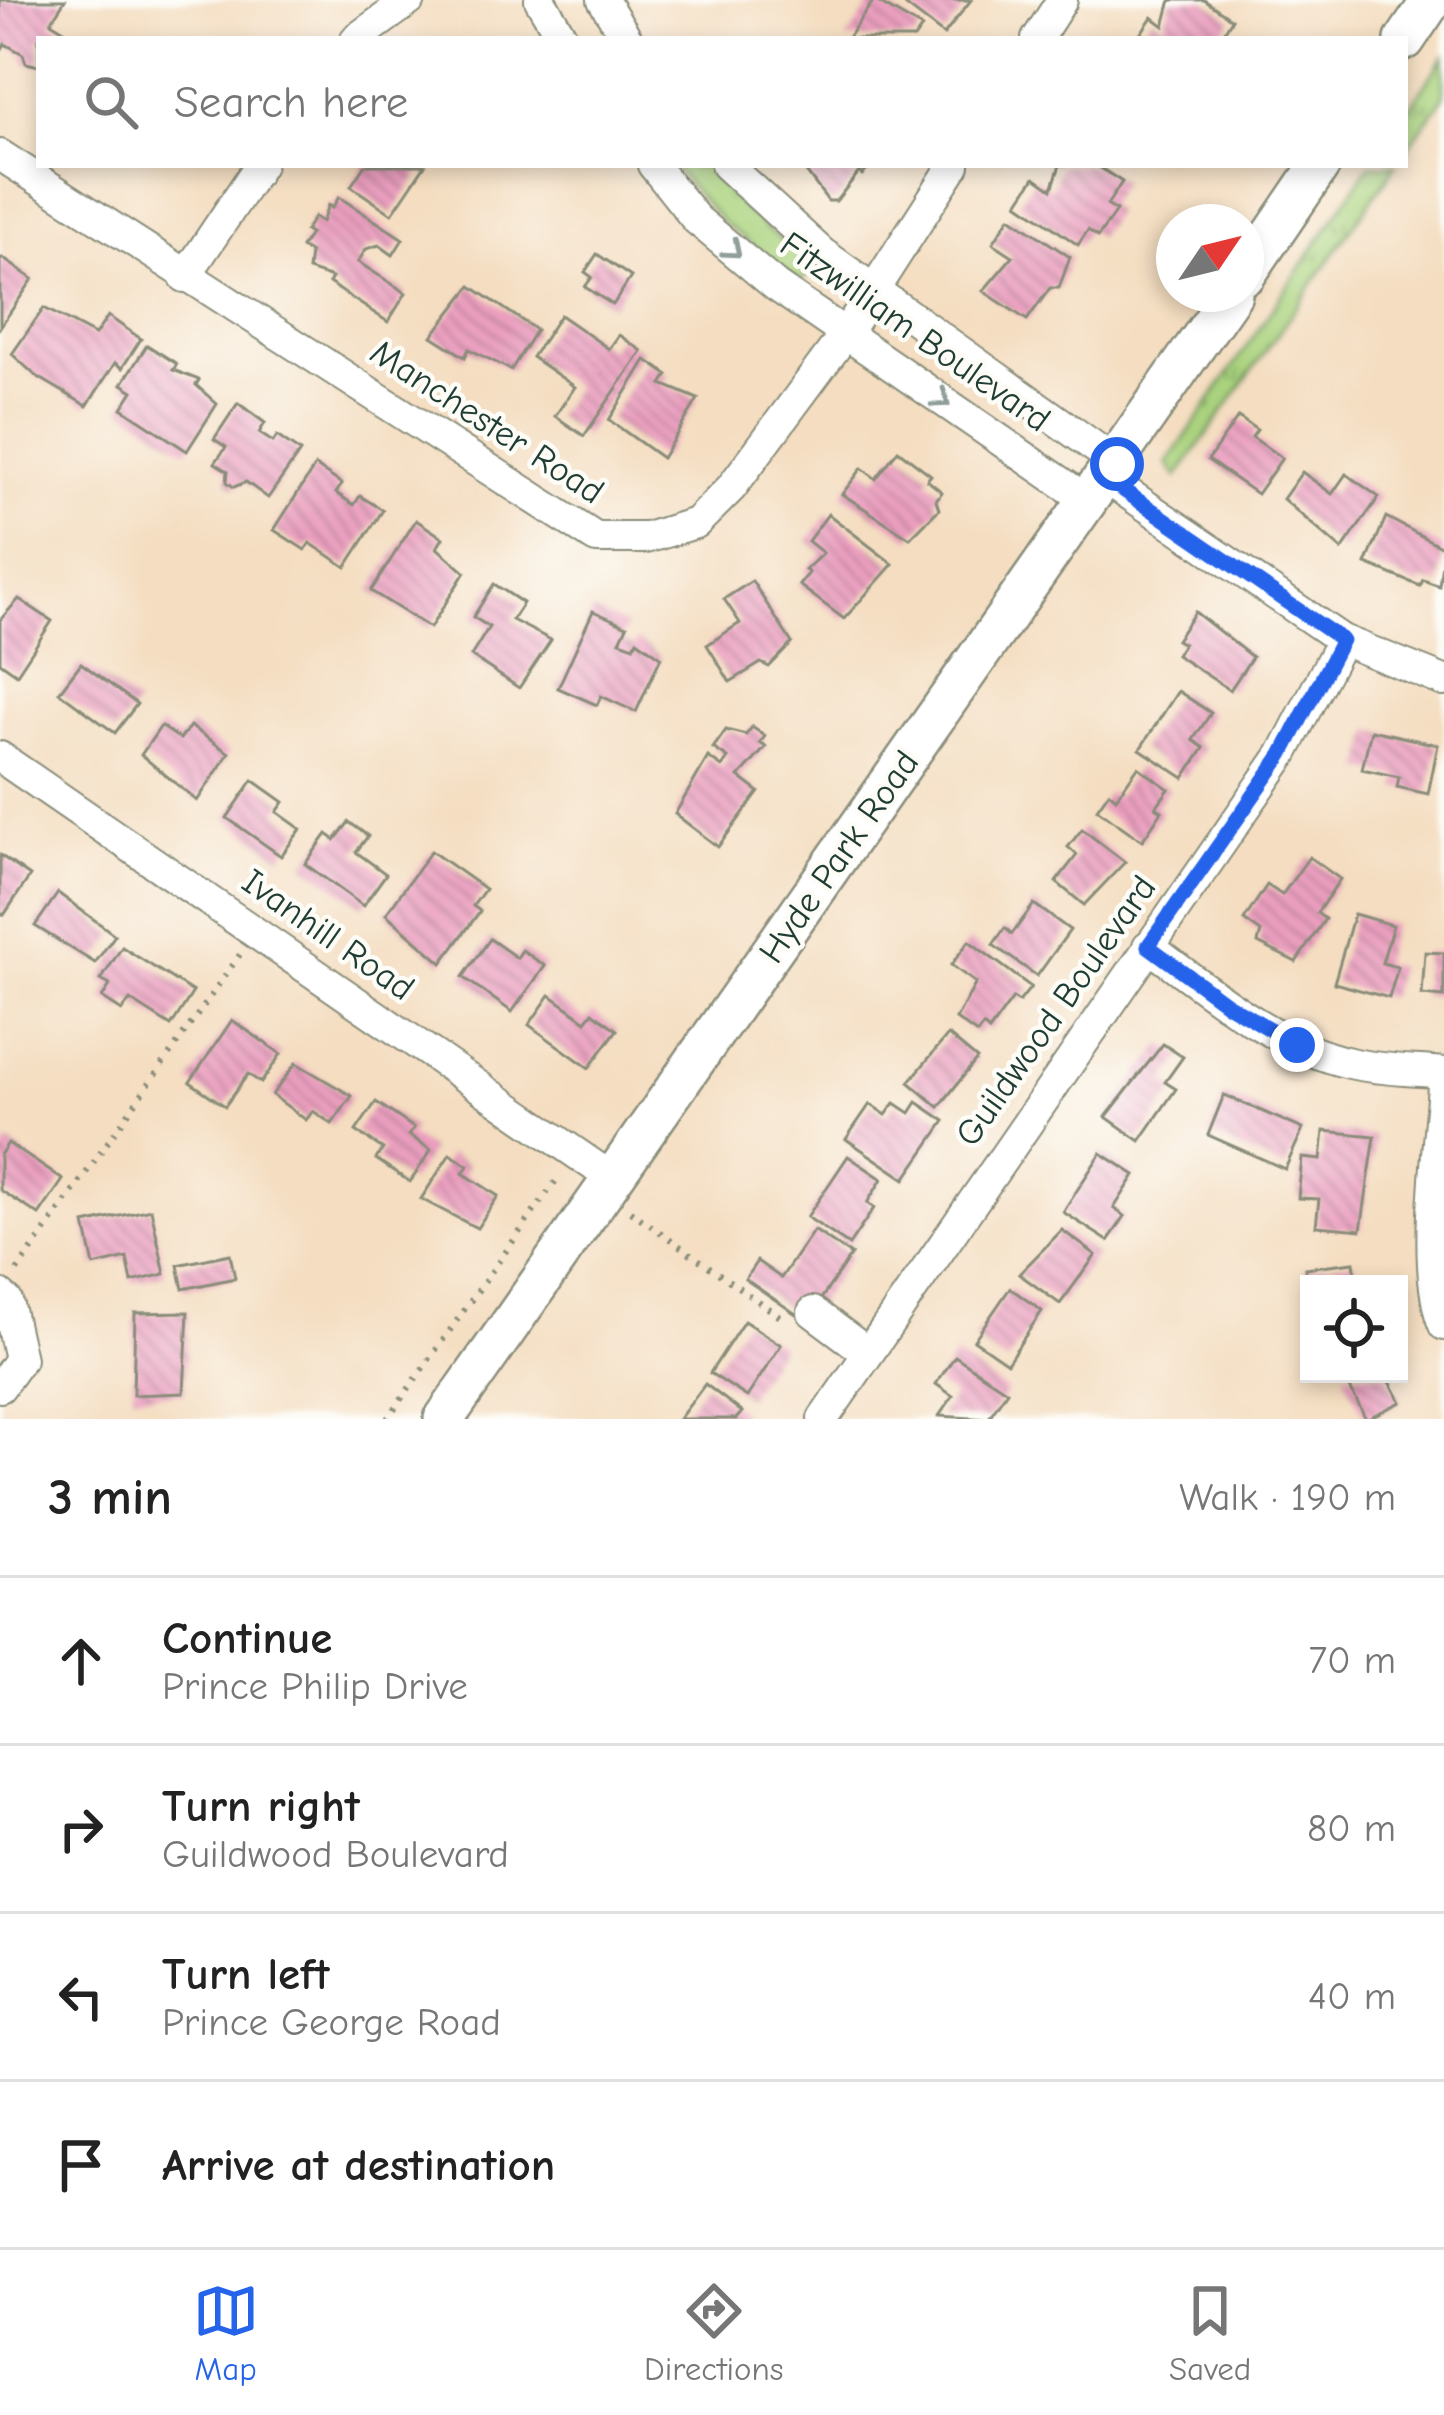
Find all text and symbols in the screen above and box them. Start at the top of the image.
search box [36,36,1408,168]
icon: search [78,69,144,135]
text: Search here [174,76,408,128]
north arrow [1156,204,1264,312]
street label: Fitzwilliam Boulevard [772,224,1058,440]
one-way arrow [719,236,741,258]
street label: Manchester Road [363,331,611,513]
one-way arrow [929,386,951,408]
route start [1090,437,1144,491]
street label: Hyde Park Road [751,743,927,971]
street label: Ivanhill Road [234,861,422,1009]
street label: Guildwood Boulevard [947,868,1165,1154]
route end [1270,1018,1324,1072]
map controls [1300,1275,1408,1383]
button: locate [1300,1275,1408,1383]
text: 3 min [48,1468,172,1527]
text: Walk · 190 m [1179,1475,1396,1520]
text: Continue [162,1612,332,1664]
icon: ahead [48,1628,114,1694]
text: 70 m [1309,1638,1396,1683]
text: Prince Philip Drive [162,1664,468,1709]
text: Turn right [162,1780,360,1832]
icon: right [48,1796,114,1862]
text: 80 m [1307,1806,1396,1851]
text: Guildwood Boulevard [162,1832,509,1877]
text: Turn left [162,1948,329,2000]
icon: left [48,1964,114,2030]
text: 40 m [1308,1974,1396,2019]
text: Prince George Road [162,2000,501,2045]
icon: arrive [48,2132,114,2198]
text: Arrive at destination [162,2139,555,2191]
tab: Map [193,2278,259,2388]
tab: Directions [644,2278,784,2388]
tab: Saved [1169,2278,1251,2388]

